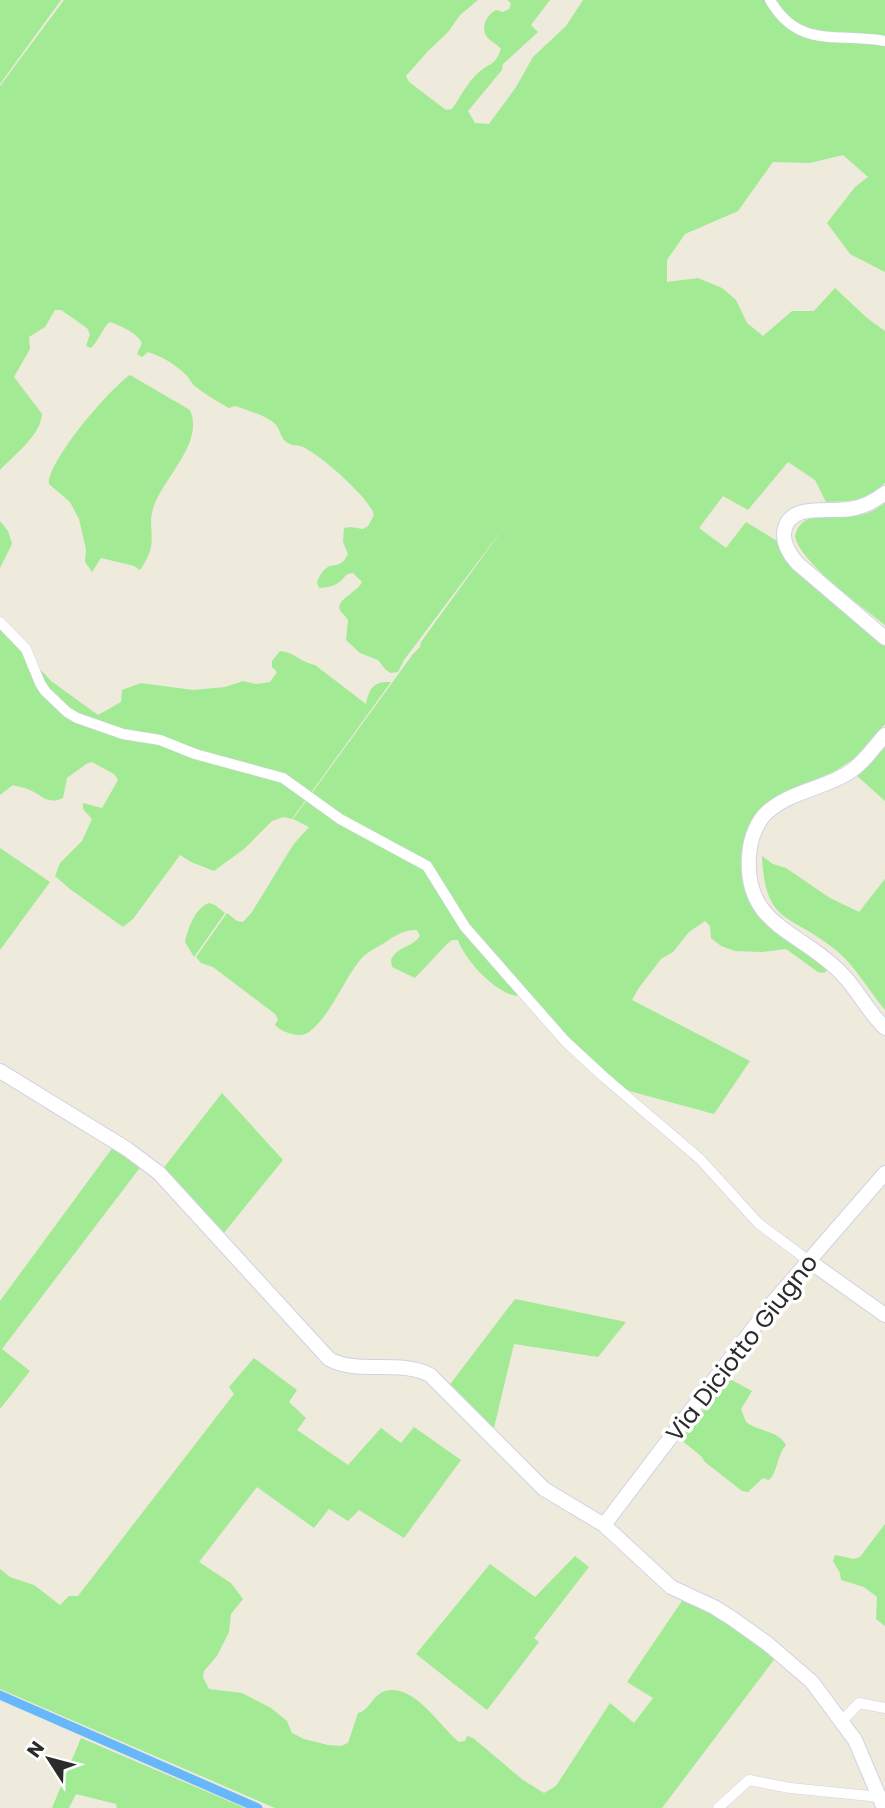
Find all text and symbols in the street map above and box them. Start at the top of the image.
street label: Via Diciotto Giugno [658,1247,825,1448]
north arrow [14,1724,84,1794]
text: N [21,1736,51,1763]

